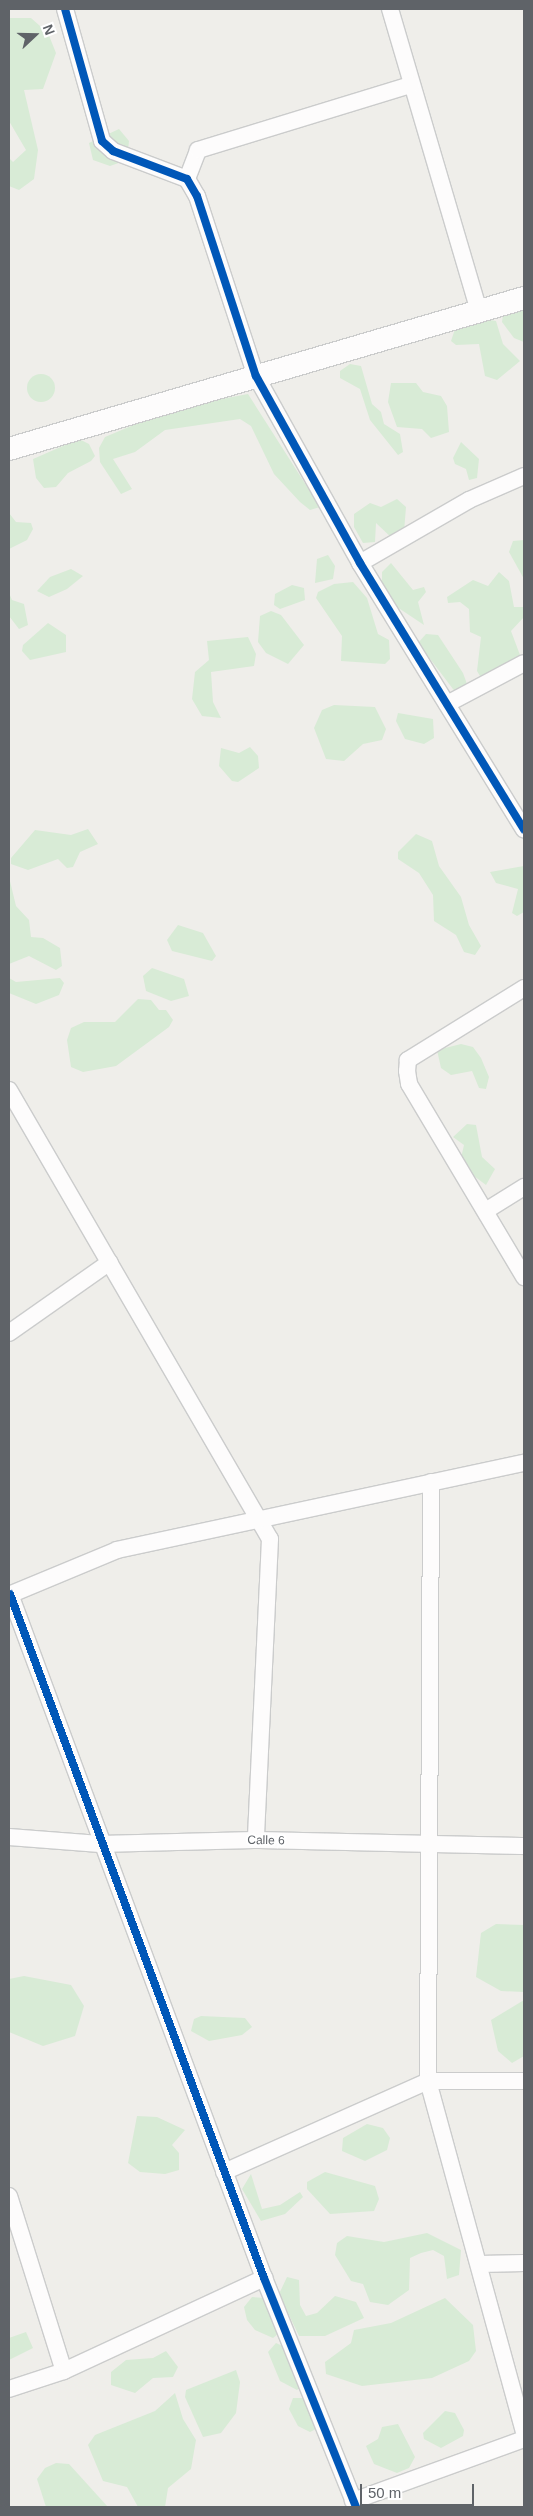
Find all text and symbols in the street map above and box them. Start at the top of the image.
north arrow [10,10,60,60]
text: N [40,22,58,37]
street label: Calle 6 [247,1833,285,1849]
scale bar [363,2474,477,2506]
text: 50 m [368,2484,401,2501]

